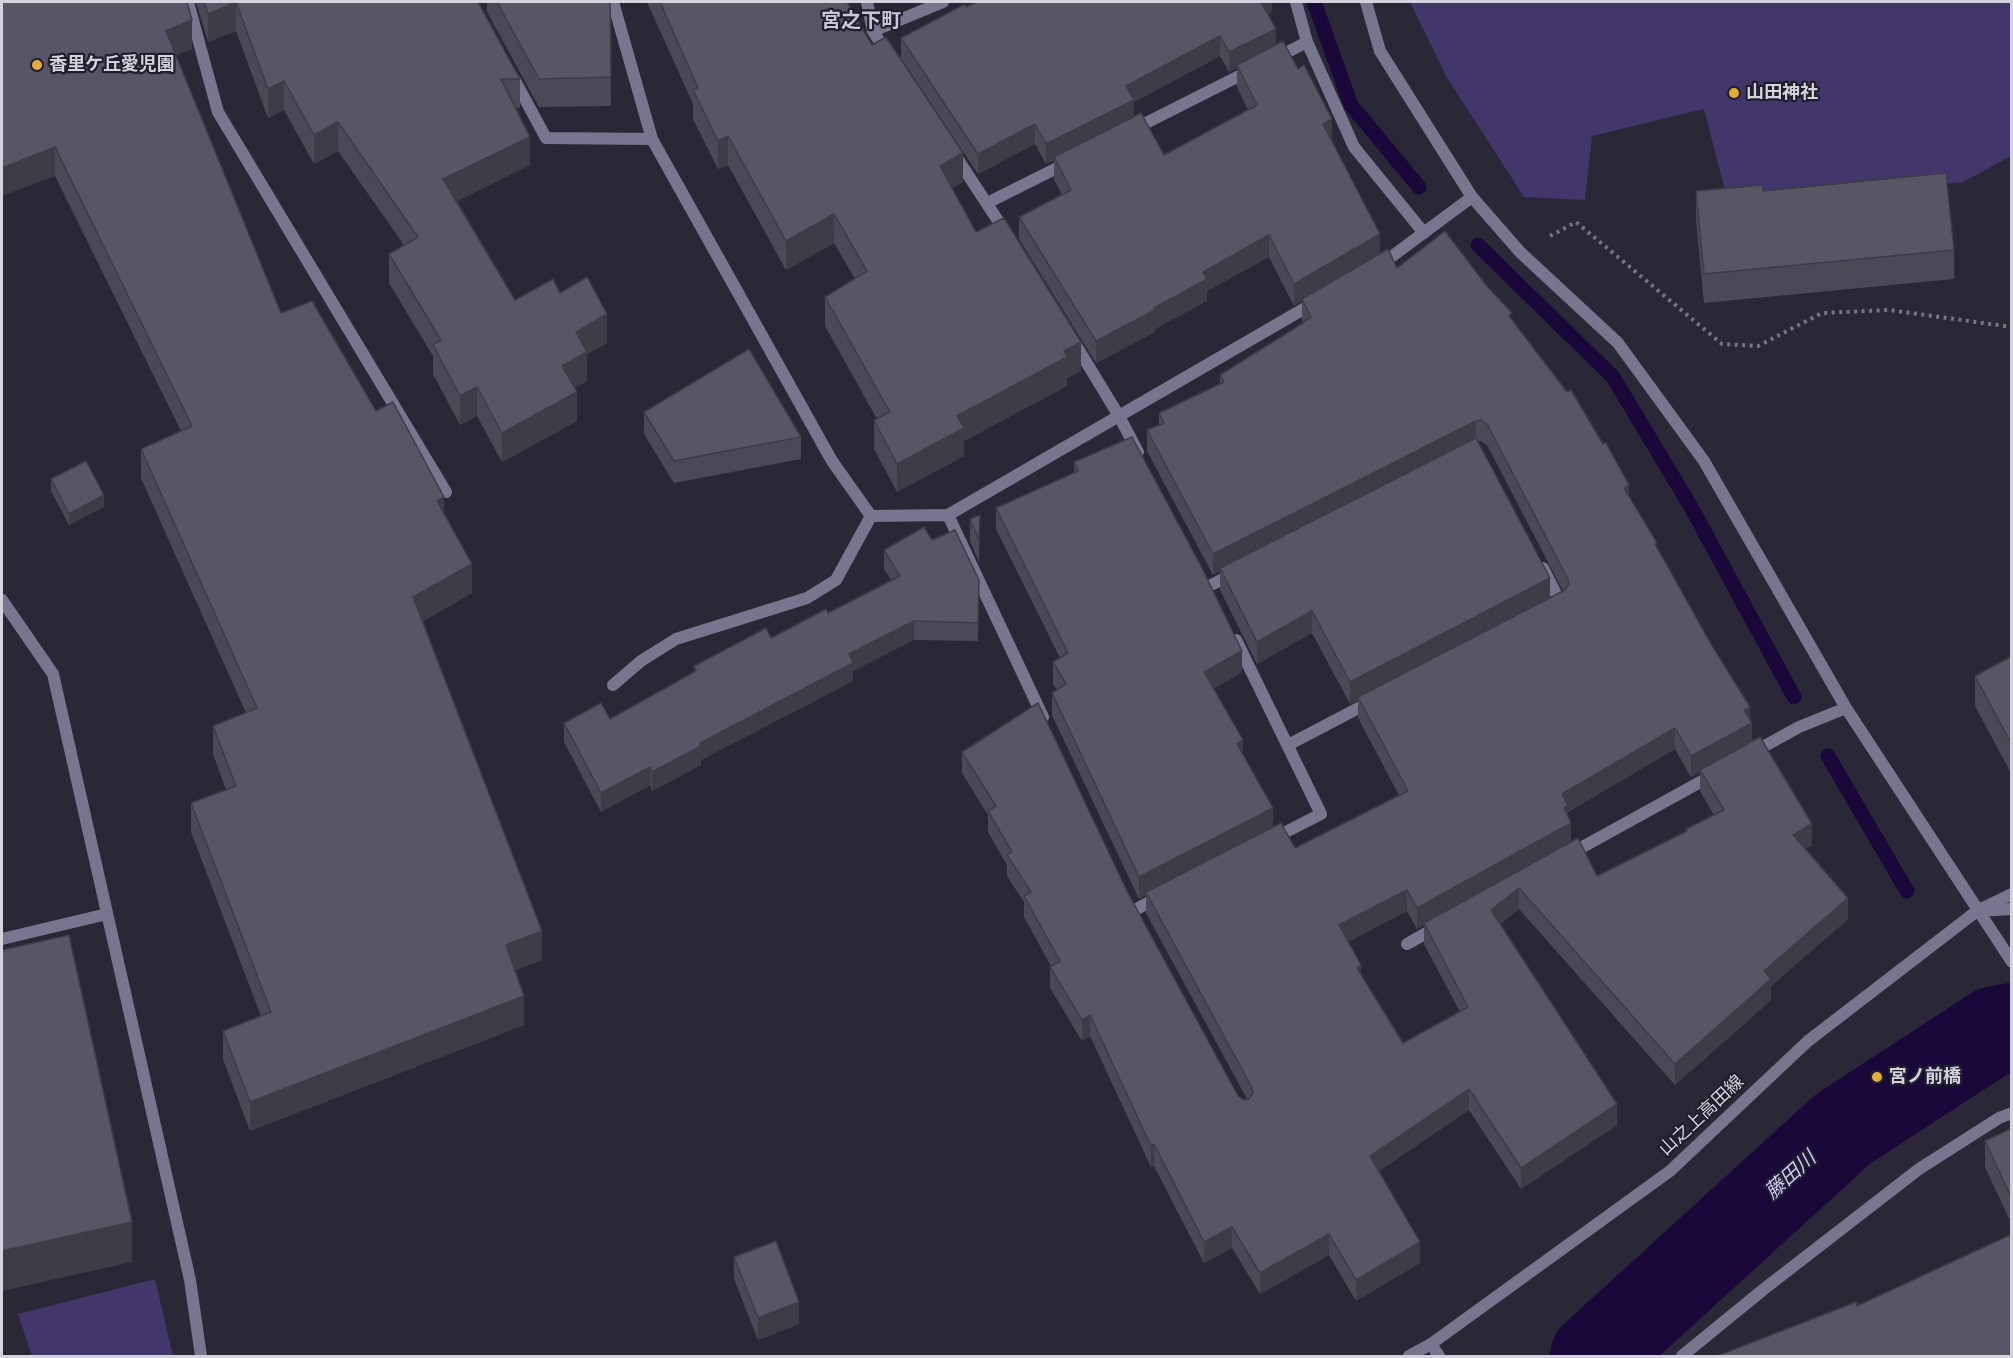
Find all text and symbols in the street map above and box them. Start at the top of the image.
district label: 宮之下町 [821,10,901,34]
place label: 香里ケ丘愛児園 [49,54,175,76]
marker: 香里ケ丘愛児園 [30,58,44,72]
place label: 山田神社 [1746,82,1818,104]
marker: 山田神社 [1727,86,1741,100]
place label: 宮ノ前橋 [1889,1066,1961,1088]
marker: 宮ノ前橋 [1870,1070,1884,1084]
street label: 山之上高田線 [1655,1071,1749,1161]
water label: 藤田川 [1761,1147,1821,1205]

